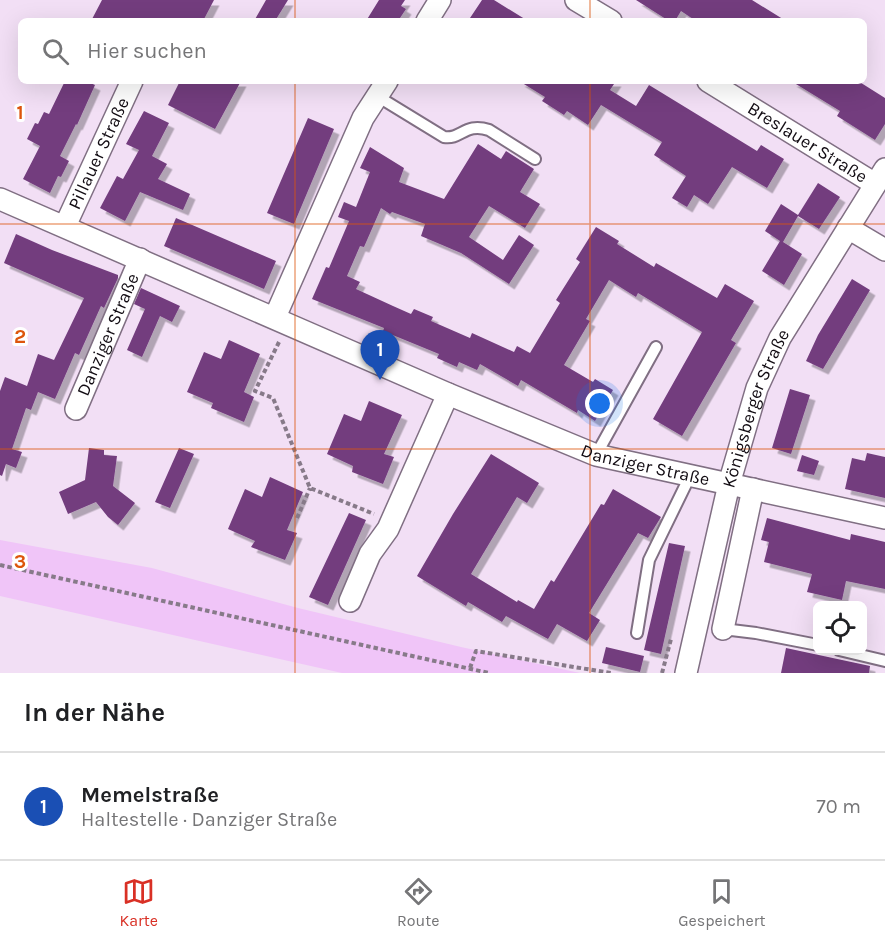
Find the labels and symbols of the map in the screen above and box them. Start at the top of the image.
street label: Pillauer Straße [63,94,134,213]
street label: Breslauer Straße [744,97,872,188]
text: 1 [16,101,24,124]
street label: Danziger Straße [72,270,144,399]
text: 2 [14,325,26,348]
street label: Königsberger Straße [717,325,794,490]
pin: 1 [360,330,400,380]
your location [585,389,614,418]
street label: Danziger Straße [578,439,712,490]
text: 3 [14,550,26,573]

